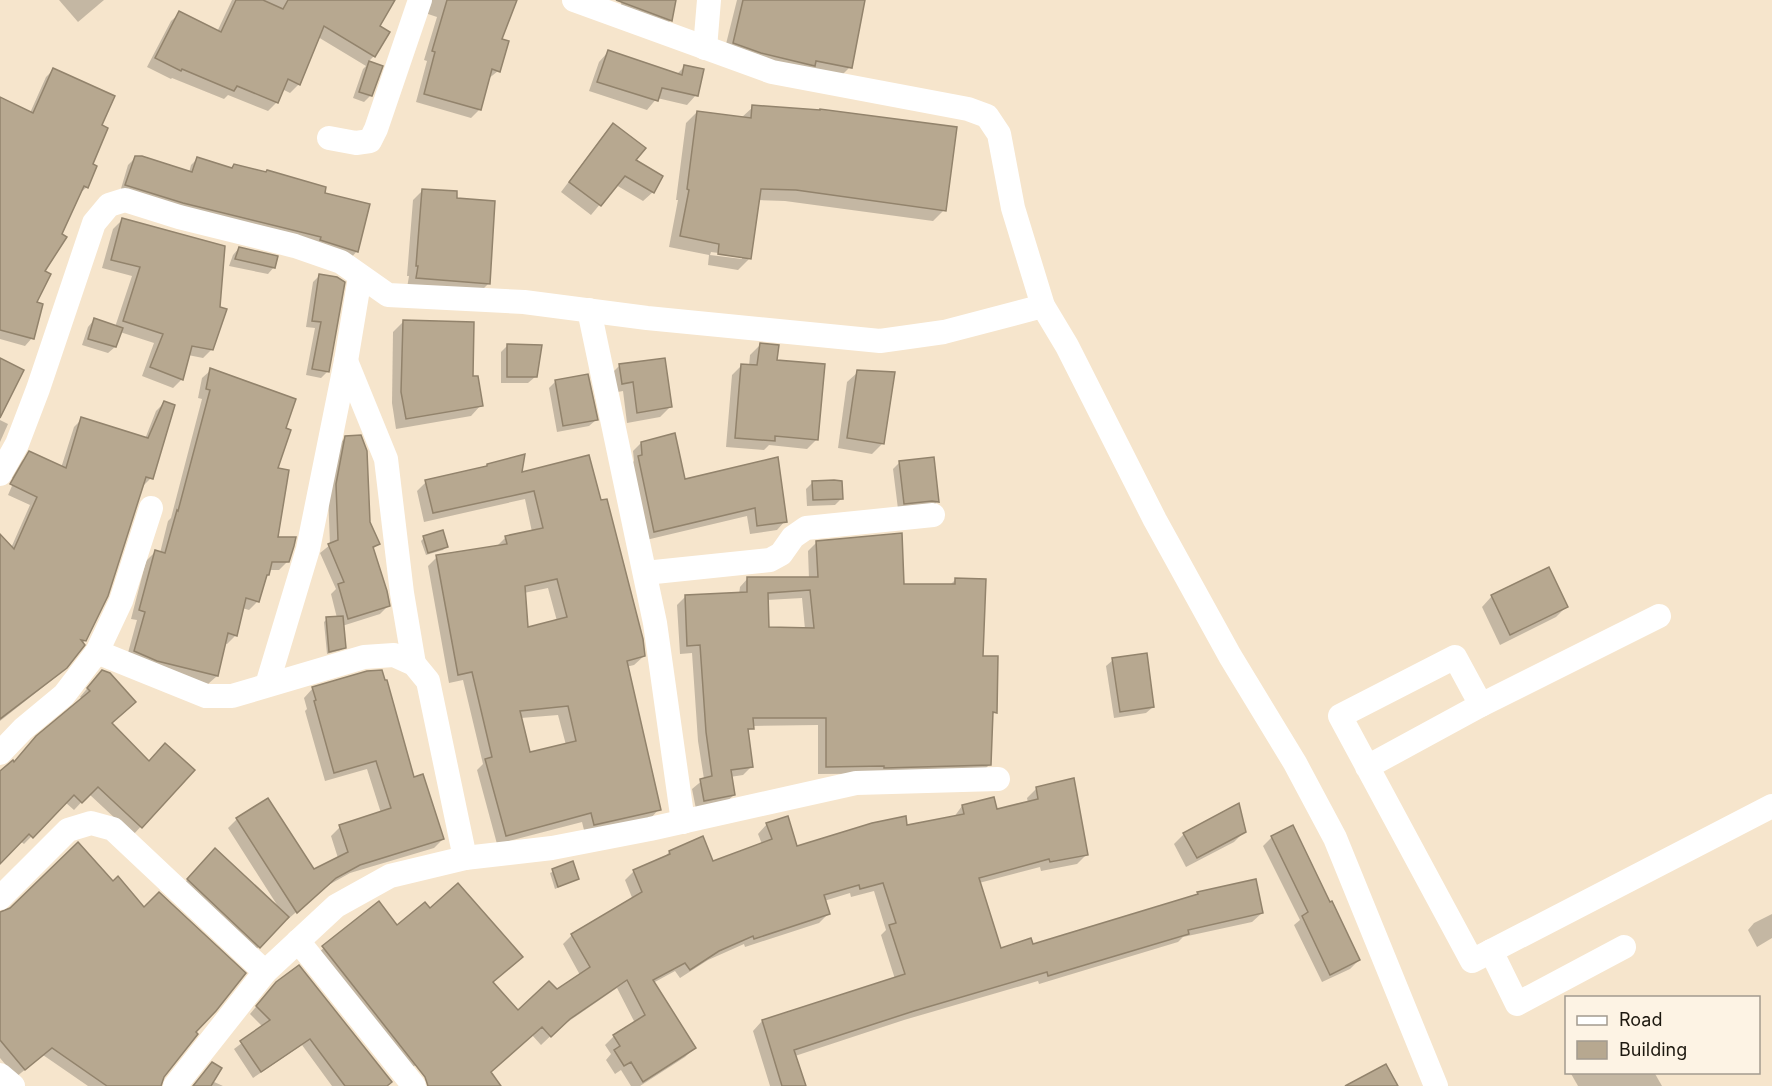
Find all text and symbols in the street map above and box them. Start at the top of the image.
legend [1565,996,1760,1074]
text: Road [1619,1009,1662,1030]
text: Building [1619,1039,1687,1060]

